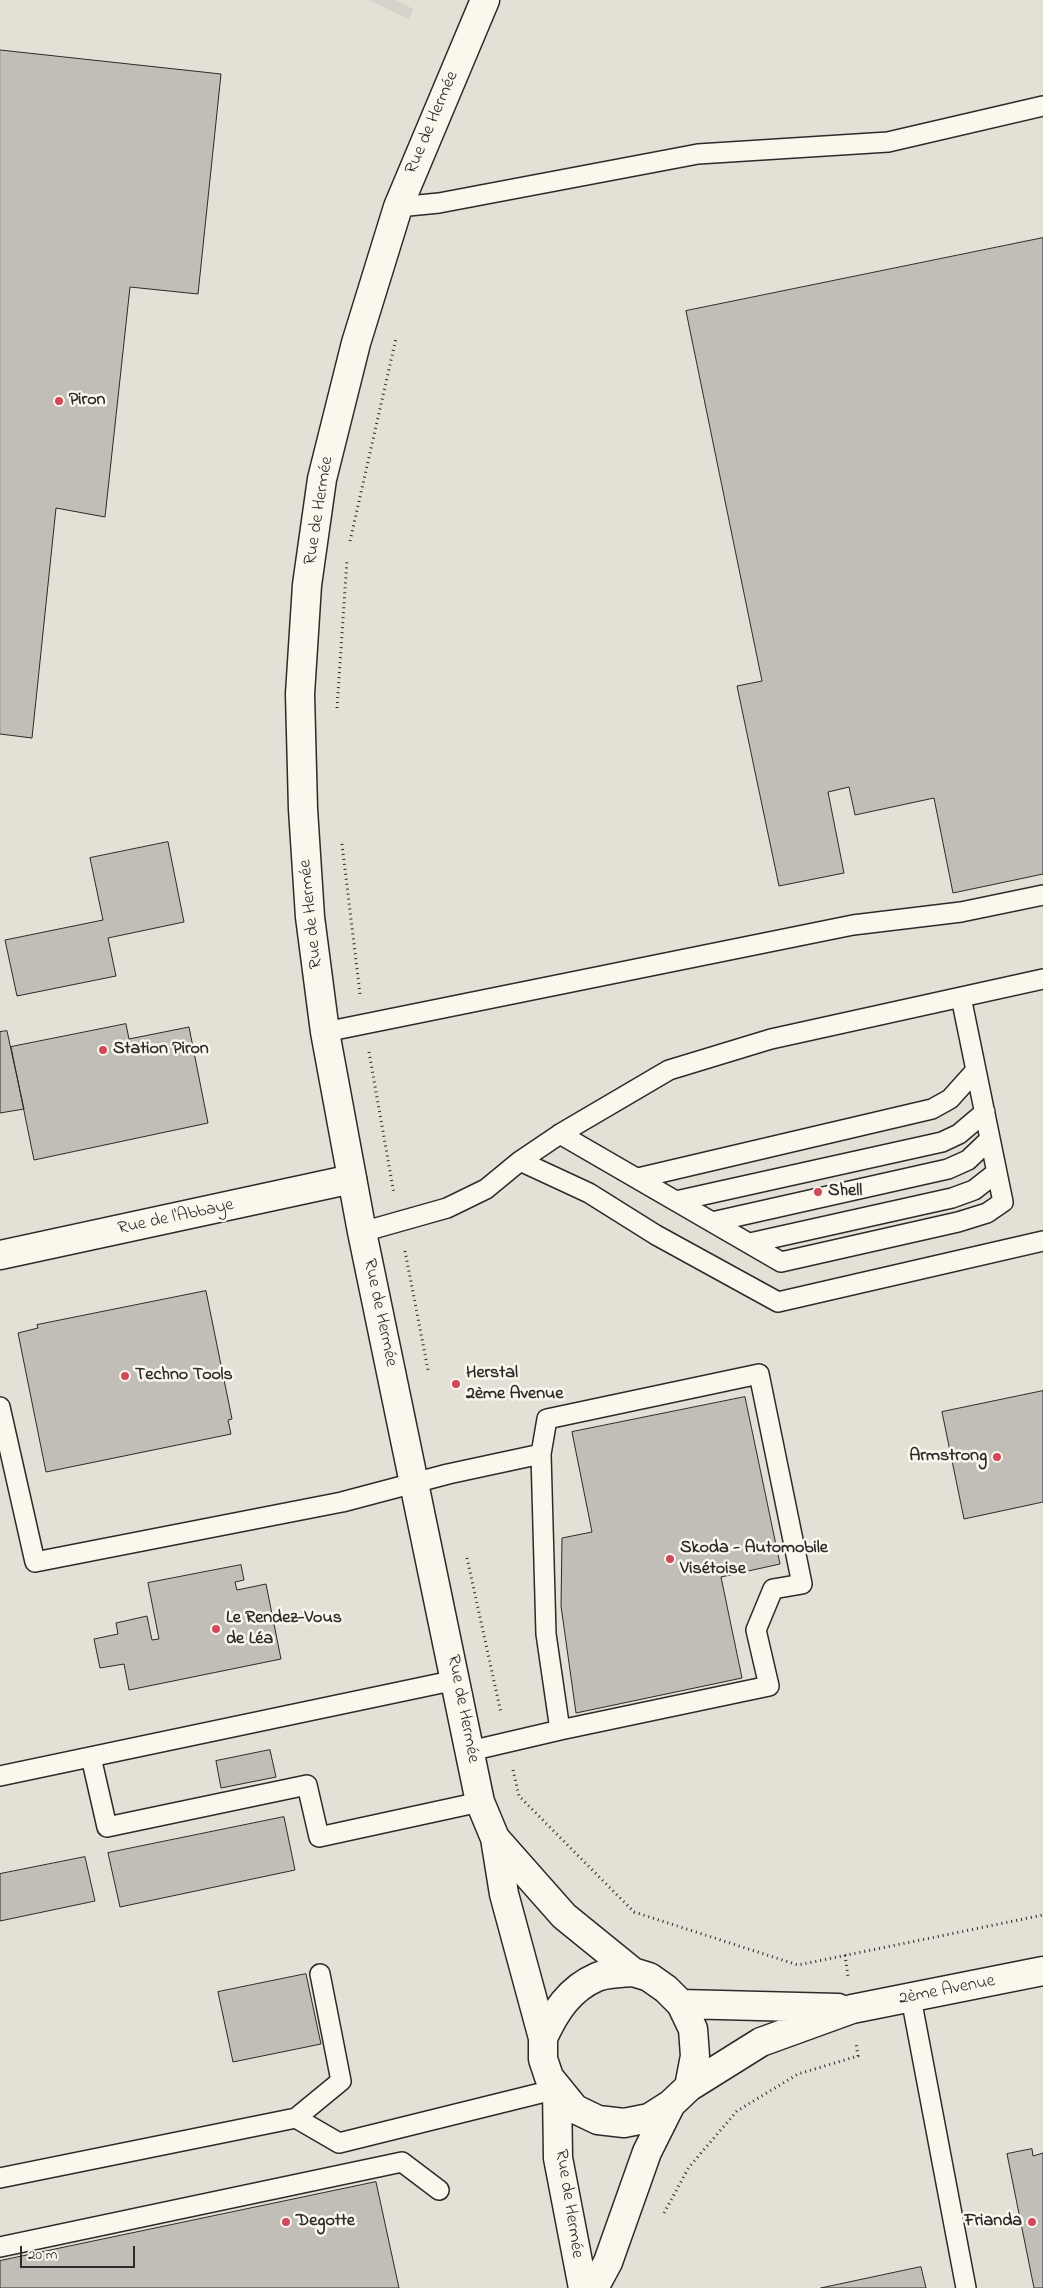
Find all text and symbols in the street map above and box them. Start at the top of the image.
street label: Rue de Hermée [402,68,464,178]
place label: Piron [69,390,105,412]
marker: Piron [53,395,65,407]
street label: Rue de Hermée [301,455,339,567]
street label: Rue de Hermée [296,858,328,970]
place label: Station Piron [113,1039,209,1061]
marker: Station Piron [97,1044,109,1056]
place label: Shell [828,1181,862,1203]
marker: Shell [812,1186,824,1198]
street label: Rue de l'Abbaye [116,1195,236,1241]
street label: Rue de Hermée [357,1257,401,1369]
place label: Herstal 2ème Avenue [466,1363,563,1406]
place label: Techno Tools [135,1365,233,1387]
marker: Techno Tools [119,1370,131,1382]
marker: Herstal 2ème Avenue [450,1378,462,1390]
place label: Armstrong [909,1446,987,1468]
marker: Armstrong [991,1451,1003,1463]
place label: Skoda - Automobile Visétoise [680,1538,828,1580]
marker: Skoda - Automobile Visétoise [664,1553,676,1565]
place label: Le Rendez-Vous de Léa [226,1608,342,1650]
marker: Le Rendez-Vous de Léa [210,1623,222,1635]
street label: Rue de Hermée [441,1653,483,1765]
street label: 2ème Avenue [897,1971,997,2011]
street label: Rue de Hermée [549,2148,587,2260]
place label: Degotte [296,2211,355,2233]
place label: Frianda [965,2211,1022,2233]
marker: Degotte [280,2216,292,2228]
marker: Frianda [1026,2216,1038,2228]
scale bar [22,2236,138,2268]
text: 20 m [28,2244,57,2266]

